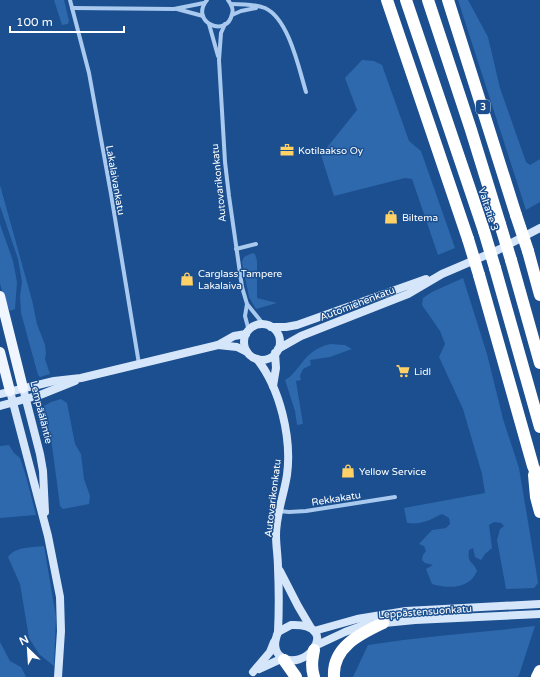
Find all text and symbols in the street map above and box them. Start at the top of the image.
scale bar [10,8,124,34]
text: 100 m [16,15,53,29]
road number: 3 [476,100,490,114]
office icon: Kotilaakso Oy [279,142,295,158]
street label: Autovarikonkatu [209,143,229,223]
street label: Lakalaivankatu [103,144,127,216]
place label: Kotilaakso Oy [298,145,364,157]
street label: Valtatie 3 [475,186,501,232]
shop icon: Biltema [383,209,399,225]
place label: Biltema [402,212,438,224]
place label: Carglass Tampere Lakalaiva [198,268,283,292]
shop icon: Carglass Tampere Lakalaiva [179,271,195,287]
street label: Automiehenkatu [318,284,396,324]
supermarket icon: Lidl [395,363,411,379]
place label: Lidl [414,366,431,378]
street label: Lempääläntie [27,380,55,445]
street label: Autovarikonkatu [262,458,284,538]
shop icon: Yellow Service [340,463,356,479]
place label: Yellow Service [359,466,427,478]
street label: Rekkakatu [311,489,362,509]
street label: Leppästensuonkatu [378,603,472,621]
north arrow [8,629,48,669]
text: N [17,633,31,648]

